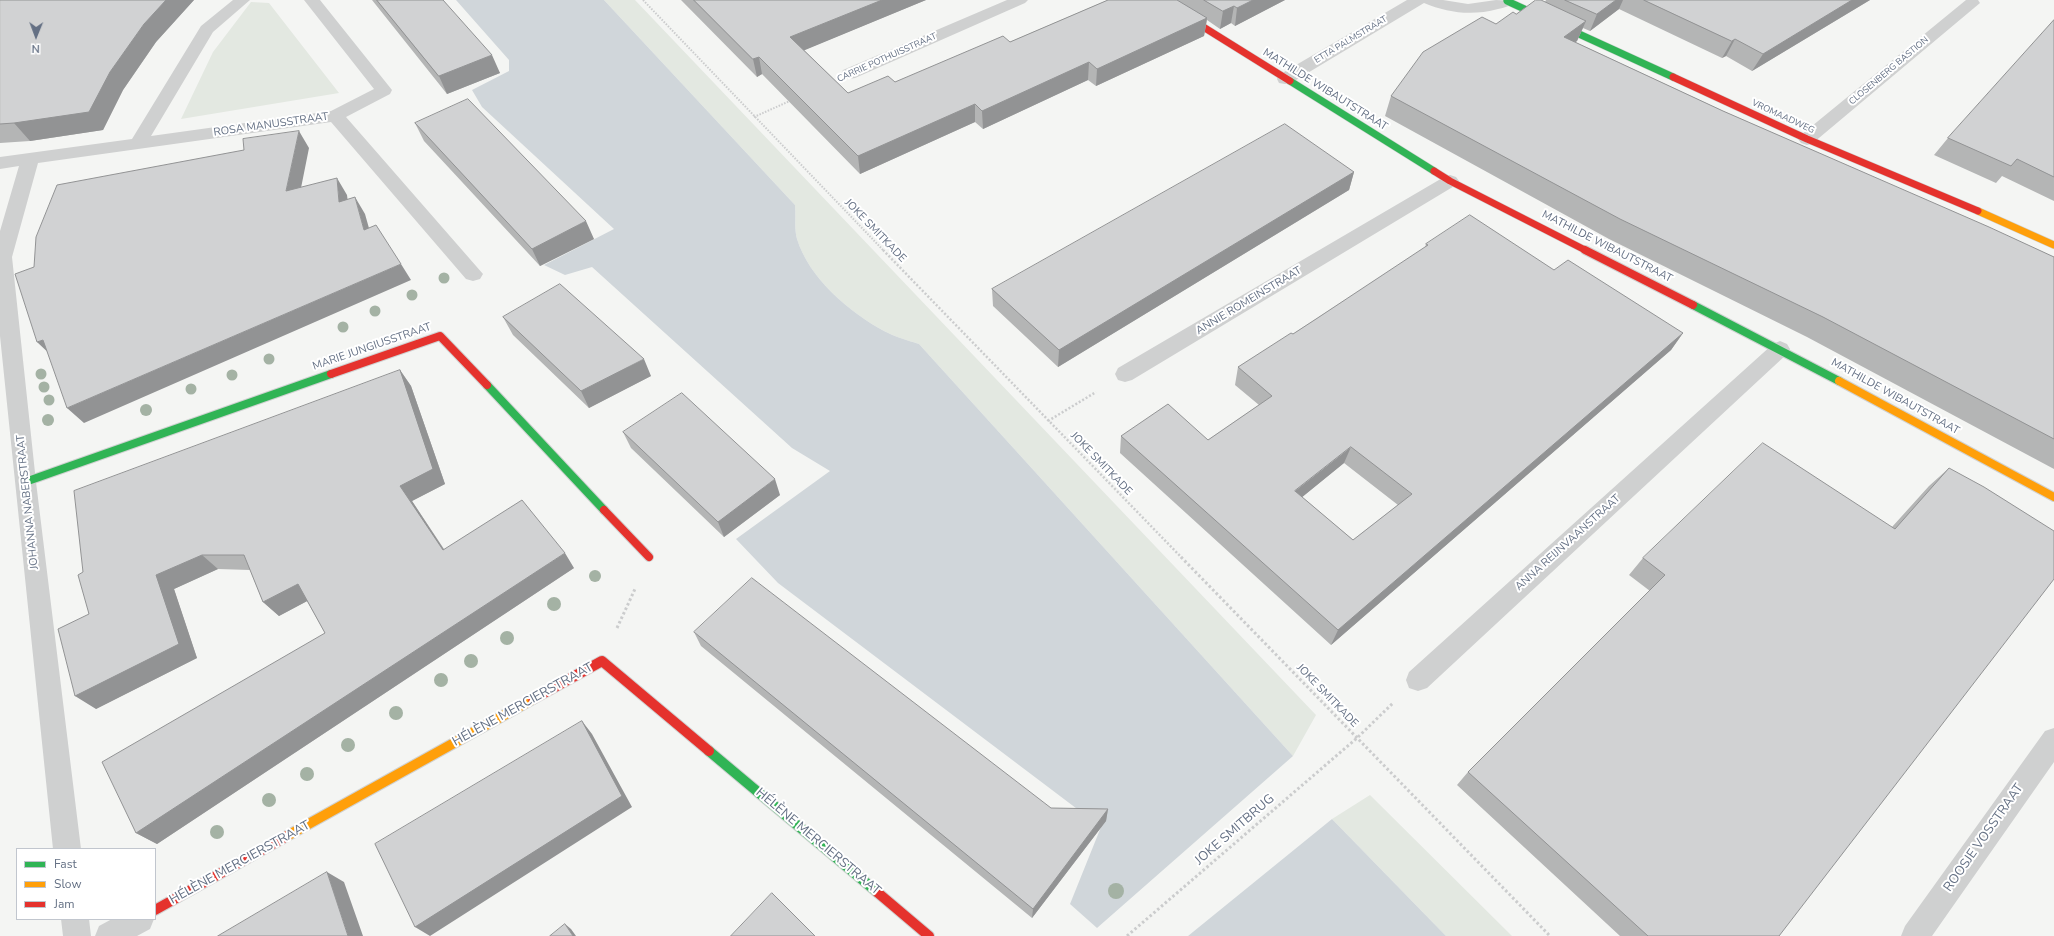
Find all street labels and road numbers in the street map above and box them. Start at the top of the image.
street label: ETTA PALMSTRAAT [1313,14,1389,66]
street label: CARRIE POTHUISSTRAAT [836,31,938,85]
street label: CLOSENBERG BASTION [1847,35,1931,107]
street label: MATHILDE WIBAUTSTRAAT [1260,46,1390,134]
street label: VROMAADWEG [1750,98,1816,136]
street label: ROSA MANUSSTRAAT [213,110,329,140]
street label: JOKE SMITKADE [841,197,909,265]
street label: MATHILDE WIBAUTSTRAAT [1540,208,1674,286]
street label: ANNIE ROMEINSTRAAT [1194,264,1304,338]
street label: MARIE JUNGIUSSTRAAT [311,321,433,373]
street label: MATHILDE WIBAUTSTRAAT [1829,356,1961,438]
street label: JOKE SMITKADE [1067,430,1135,498]
street label: JOHANNA NABERSTRAAT [14,434,42,570]
street label: ANNA REIJNVAANSTRAAT [1513,492,1623,594]
street label: HÉLÈNE MERCIERSTRAAT [450,660,596,750]
street label: JOKE SMITKADE [1293,662,1361,730]
street label: ROOSJE VOSSTRAAT [1941,781,2027,895]
street label: HÉLÈNE MERCIERSTRAAT [752,785,884,899]
street label: JOKE SMITBRUG [1192,791,1278,869]
street label: HÉLÈNE MERCIERSTRAAT [167,818,313,908]

